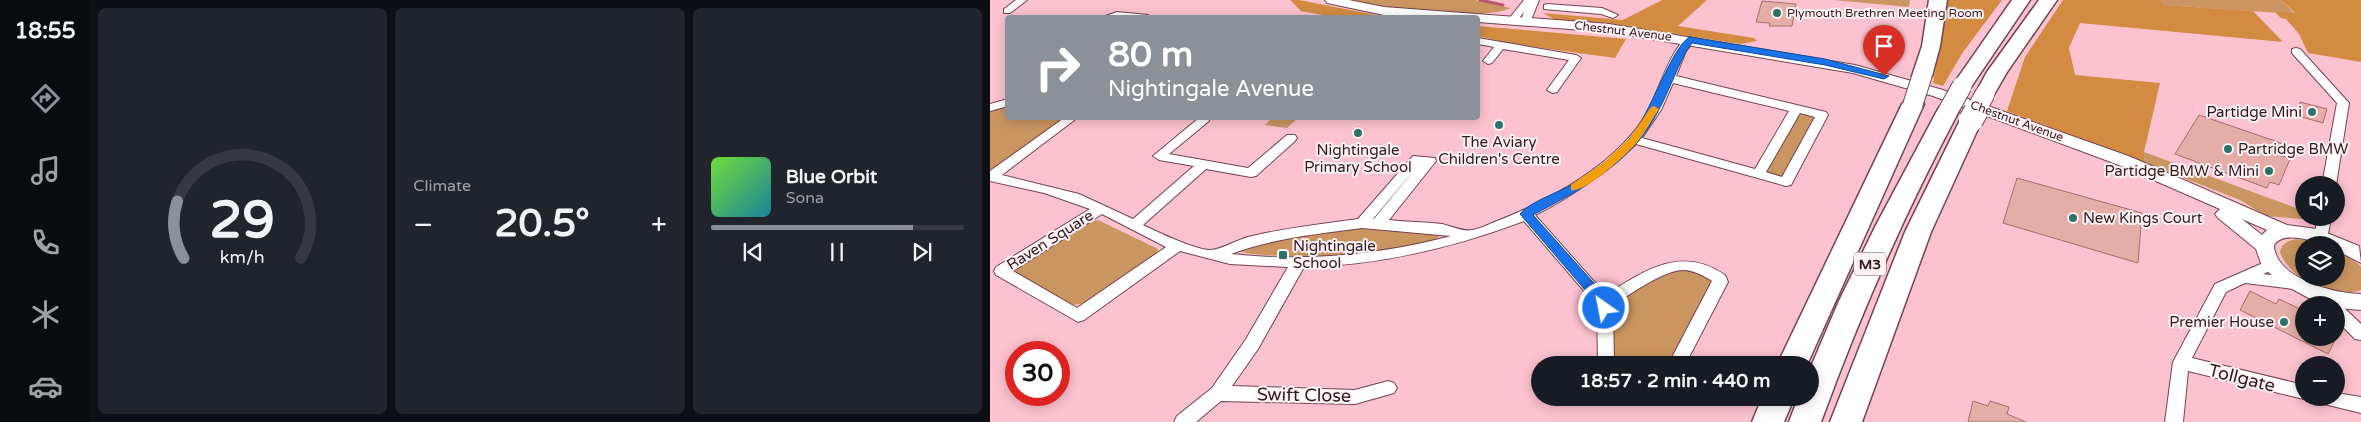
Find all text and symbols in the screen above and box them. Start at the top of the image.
place label: Plymouth Brethren Meeting Room [1787,6,1983,20]
marker: Plymouth Brethren Meeting Room [1771,7,1783,19]
text: 18:55 [15,18,75,44]
street label: Chestnut Avenue [1574,18,1673,44]
pin [1863,25,1905,76]
icon: arrive [1870,32,1898,60]
text: 80 m [1108,34,1193,76]
icon: right [1025,35,1090,100]
text: Nightingale Avenue [1108,76,1314,102]
icon: directions [28,81,63,116]
street label: Chestnut Avenue [1969,98,2066,144]
place label: Partidge Mini [2206,103,2302,121]
marker: Partidge Mini [2306,106,2318,118]
marker: The Aviary Children's Centre [1493,119,1505,131]
marker: Nightingale Primary School [1352,127,1364,139]
place label: The Aviary Children's Centre [1438,133,1560,168]
place label: Partridge BMW [2238,140,2348,158]
place label: Nightingale Primary School [1304,141,1412,176]
marker: Partridge BMW [2222,143,2234,155]
icon: music [28,153,63,188]
place label: Partidge BMW & Mini [2105,162,2259,180]
marker: Partidge BMW & Mini [2263,165,2275,177]
text: Blue Orbit [786,166,877,188]
text: Climate [413,176,471,196]
map controls [2295,176,2345,406]
button: sound [2295,176,2345,226]
text: Sona [786,188,824,208]
text: 29 [210,189,275,252]
text: 20.5° [495,201,590,247]
street label: Raven Square [1003,206,1097,274]
text: − [413,208,433,242]
text: + [651,208,667,242]
place label: New Kings Court [2083,209,2203,227]
marker: New Kings Court [2067,212,2079,224]
icon: phone [28,225,63,260]
button: layers [2295,236,2345,286]
place label: Nightingale School [1293,237,1376,272]
icon: previous [739,238,767,266]
icon: pause [823,238,851,266]
icon: next [908,238,936,266]
text: km/h [220,247,265,268]
marker: Nightingale School [1277,249,1289,261]
road number: M3 [1854,252,1886,276]
position arrow [1577,281,1629,333]
button: + [2295,296,2345,346]
icon: climate [28,297,63,332]
place label: Premier House [2169,313,2274,331]
marker: Premier House [2278,316,2290,328]
speed limit sign: 30 [1005,341,1070,406]
button: − [2295,356,2345,406]
street label: Tollgate [2206,359,2278,397]
icon: car [28,369,63,404]
text: 18:57 · 2 min · 440 m [1579,370,1771,392]
street label: Swift Close [1257,383,1351,407]

